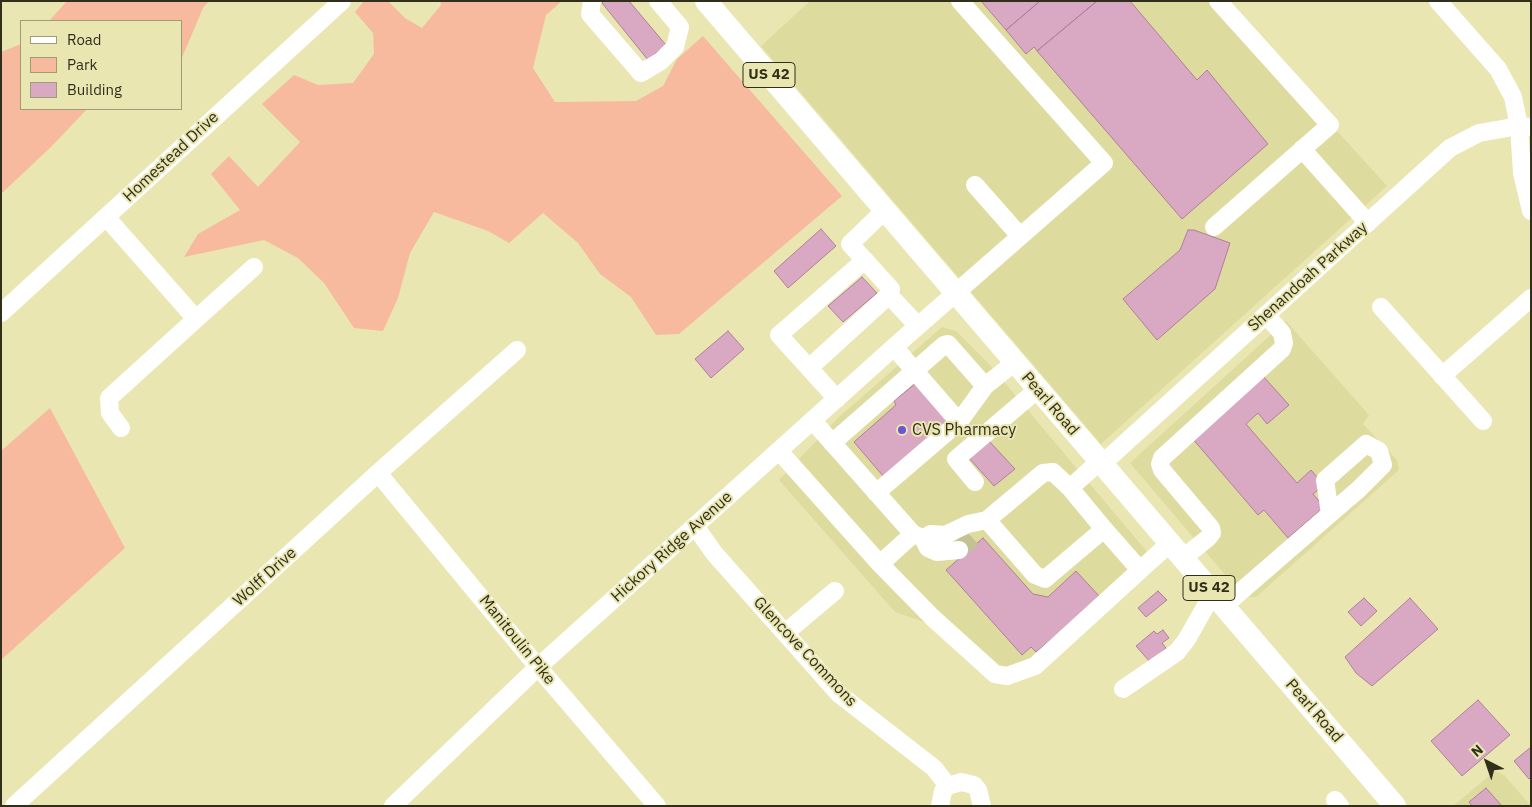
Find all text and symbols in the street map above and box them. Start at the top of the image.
legend [20,20,182,110]
text: Road [67,30,102,49]
text: Park [67,55,97,74]
road number: US 42 [743,62,795,88]
text: Building [67,80,122,99]
street label: Homestead Drive [119,108,223,206]
street label: Shenandoah Parkway [1244,218,1372,336]
street label: Pearl Road [1017,368,1083,440]
place label: CVS Pharmacy [912,420,1016,440]
marker: CVS Pharmacy [896,424,908,436]
street label: Hickory Ridge Avenue [608,488,736,606]
street label: Wolff Drive [229,544,301,610]
road number: US 42 [1183,576,1235,600]
street label: Manitoulin Pike [475,591,559,689]
street label: Glencove Commons [749,593,861,711]
street label: Pearl Road [1281,675,1347,747]
north arrow [1462,737,1512,787]
text: N [1467,741,1487,761]

